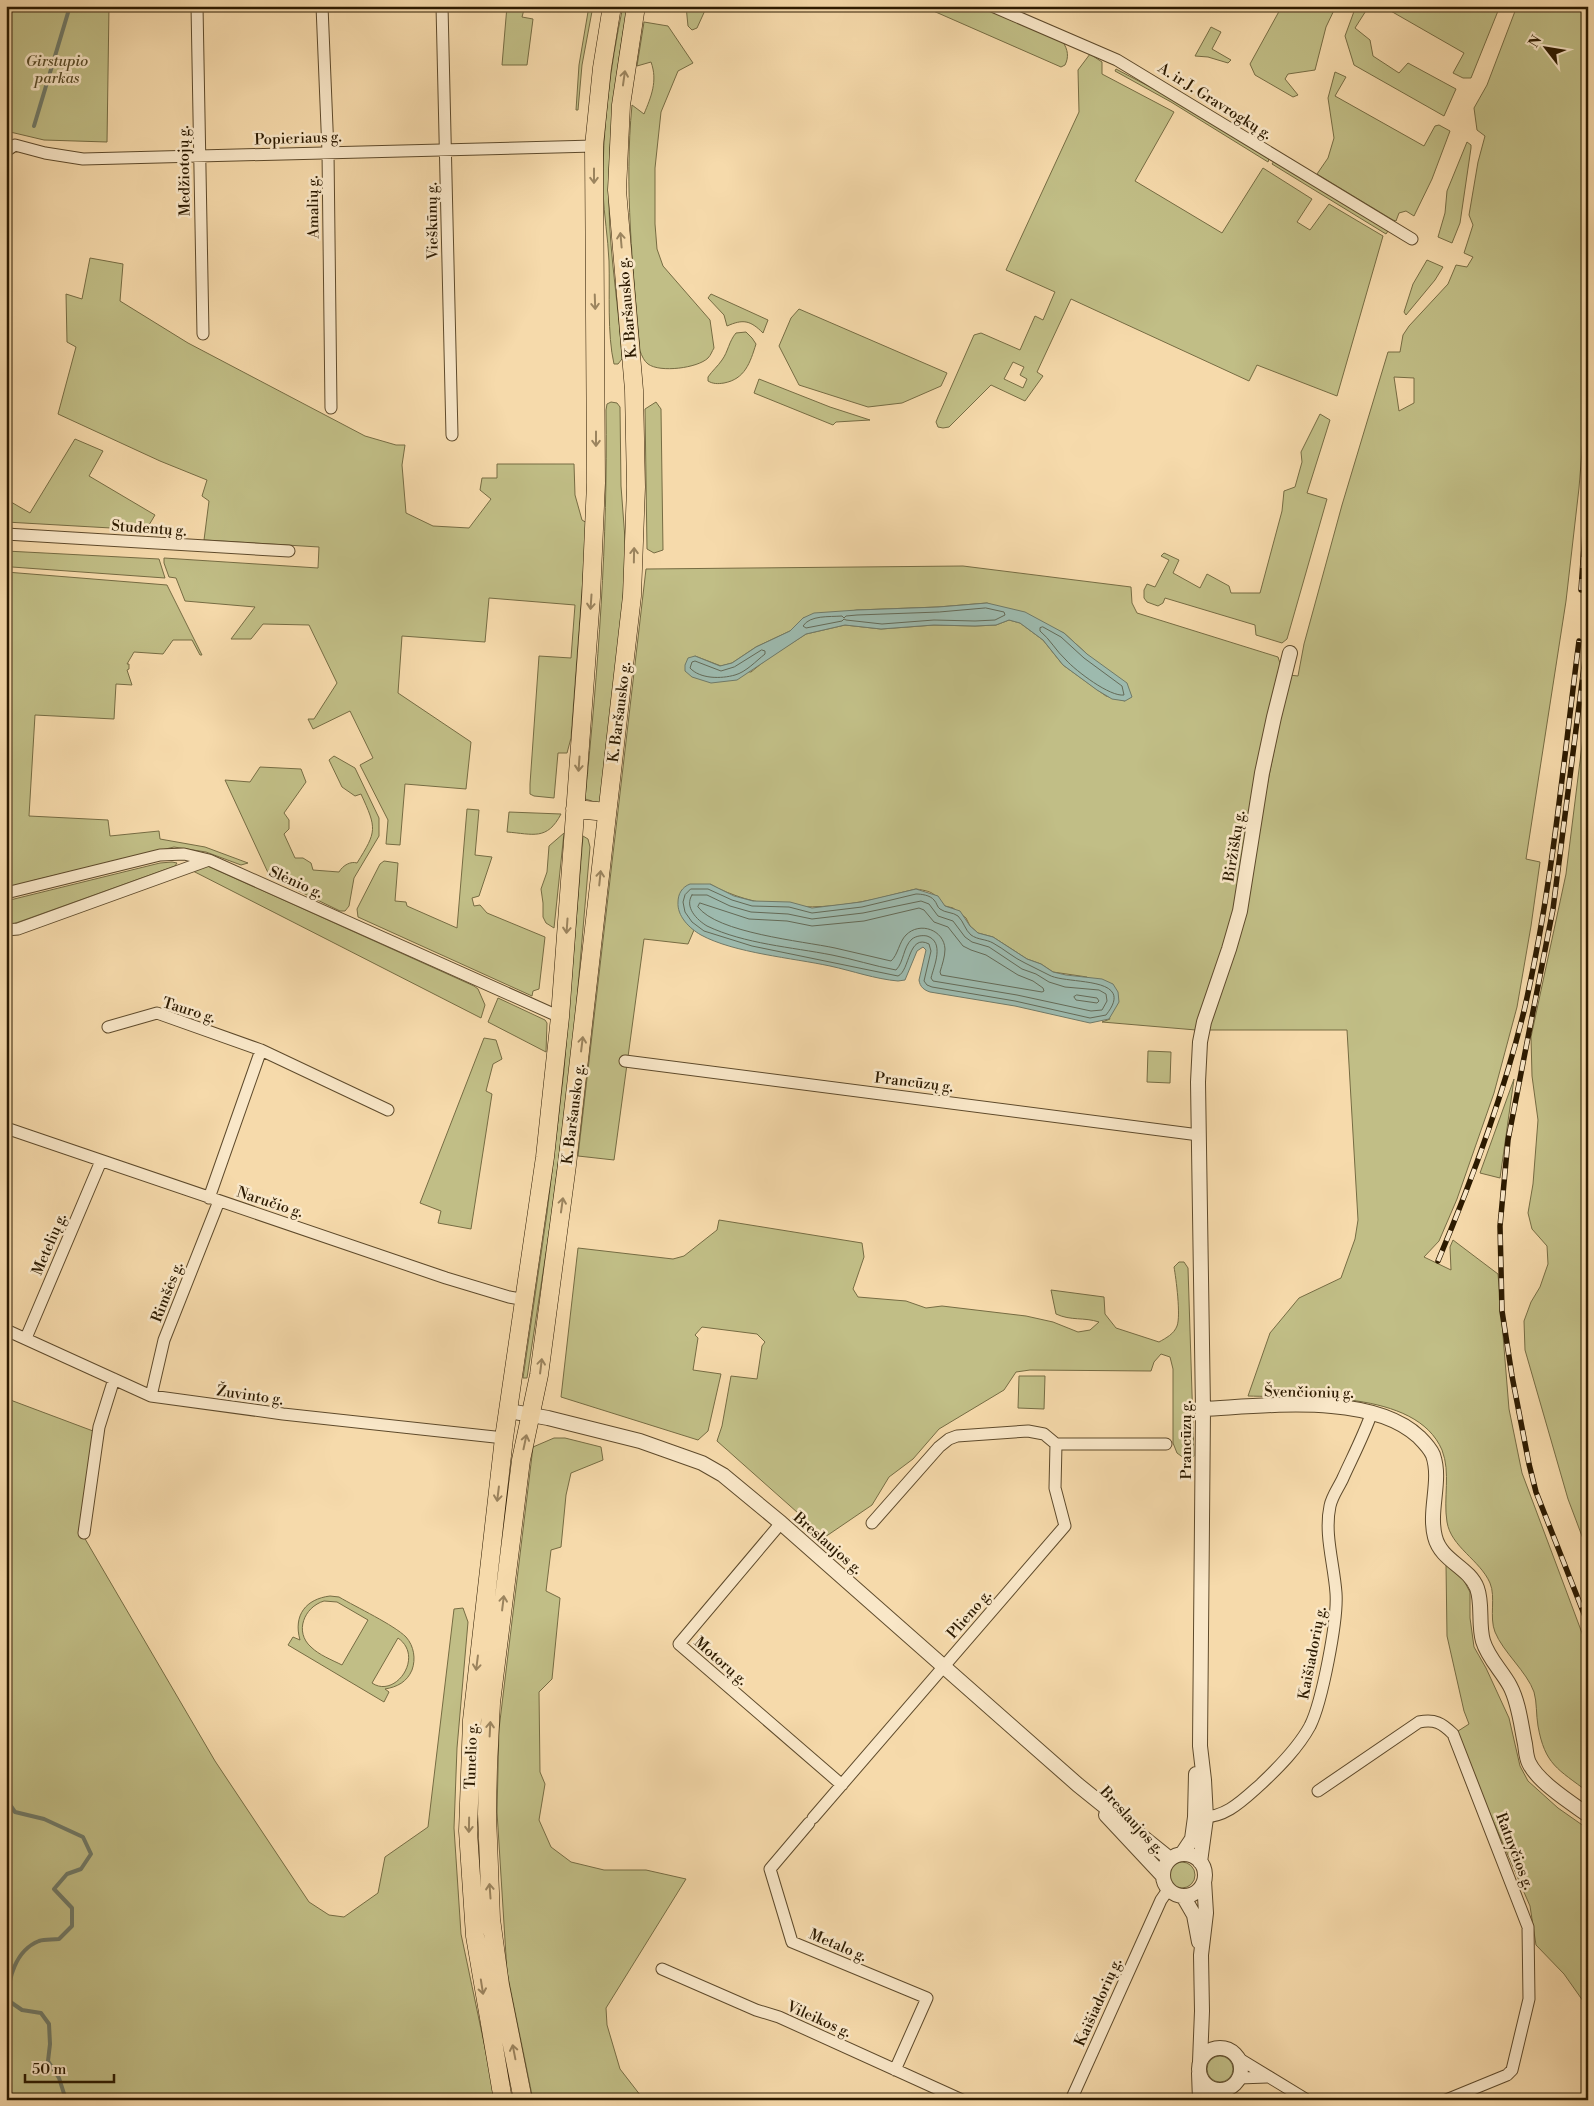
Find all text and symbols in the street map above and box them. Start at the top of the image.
north arrow [1522,22,1572,72]
text: N [1525,32,1546,51]
park label: Girstupio parkas [26,52,88,88]
street label: A. ir J. Gravrogkų g. [1153,58,1275,144]
one-way arrow [619,70,629,86]
street label: Medžiotojų g. [174,125,195,217]
street label: Popieriaus g. [254,127,342,150]
one-way arrow [589,168,598,184]
street label: Amalių g. [303,175,324,240]
street label: Vieškūnų g. [422,182,443,261]
one-way arrow [616,232,625,248]
street label: K. Baršausko g. [614,257,641,359]
one-way arrow [590,294,599,310]
one-way arrow [592,431,601,447]
street label: Studentų g. [111,516,187,541]
one-way arrow [630,547,639,563]
one-way arrow [586,594,596,610]
street label: K. Baršausko g. [604,661,635,764]
one-way arrow [574,756,584,772]
street label: Biržiškų g. [1219,809,1249,884]
street label: Slėnio g. [266,862,326,903]
one-way arrow [596,870,605,886]
one-way arrow [562,918,571,934]
street label: Tauro g. [160,993,218,1028]
one-way arrow [577,1036,587,1052]
street label: K. Baršausko g. [558,1063,589,1166]
street label: Prancūzų g. [873,1068,954,1097]
street label: Naručio g. [234,1183,306,1222]
one-way arrow [557,1197,567,1213]
street label: Metelių g. [28,1210,71,1278]
street label: Rimšės g. [147,1259,188,1325]
one-way arrow [536,1359,546,1375]
street label: Žuvinto g. [215,1380,285,1410]
street label: Švenčionių g. [1264,1381,1354,1403]
street label: Prancūzų g. [1177,1400,1196,1480]
one-way arrow [521,1434,530,1450]
one-way arrow [493,1486,503,1502]
street label: Breslaujos g. [788,1507,866,1579]
street label: Plieno g. [943,1586,996,1643]
one-way arrow [499,1595,509,1611]
street label: Kaišiadorių g. [1294,1605,1331,1701]
street label: Motorų g. [690,1633,751,1690]
one-way arrow [472,1655,482,1671]
one-way arrow [485,1721,494,1737]
street label: Tunelio g. [461,1723,482,1789]
street label: Breslaujos g. [1095,1782,1168,1858]
street label: Ratnyčios g. [1491,1810,1538,1892]
one-way arrow [464,1817,473,1833]
one-way arrow [485,1884,494,1900]
street label: Metalo g. [806,1925,870,1966]
street label: Kaišiadorių g. [1071,1955,1126,2049]
one-way arrow [478,1978,488,1994]
street label: Vileikos g. [783,1996,854,2042]
one-way arrow [508,2044,518,2060]
scale bar [25,2051,114,2083]
text: 50 m [32,2060,66,2079]

